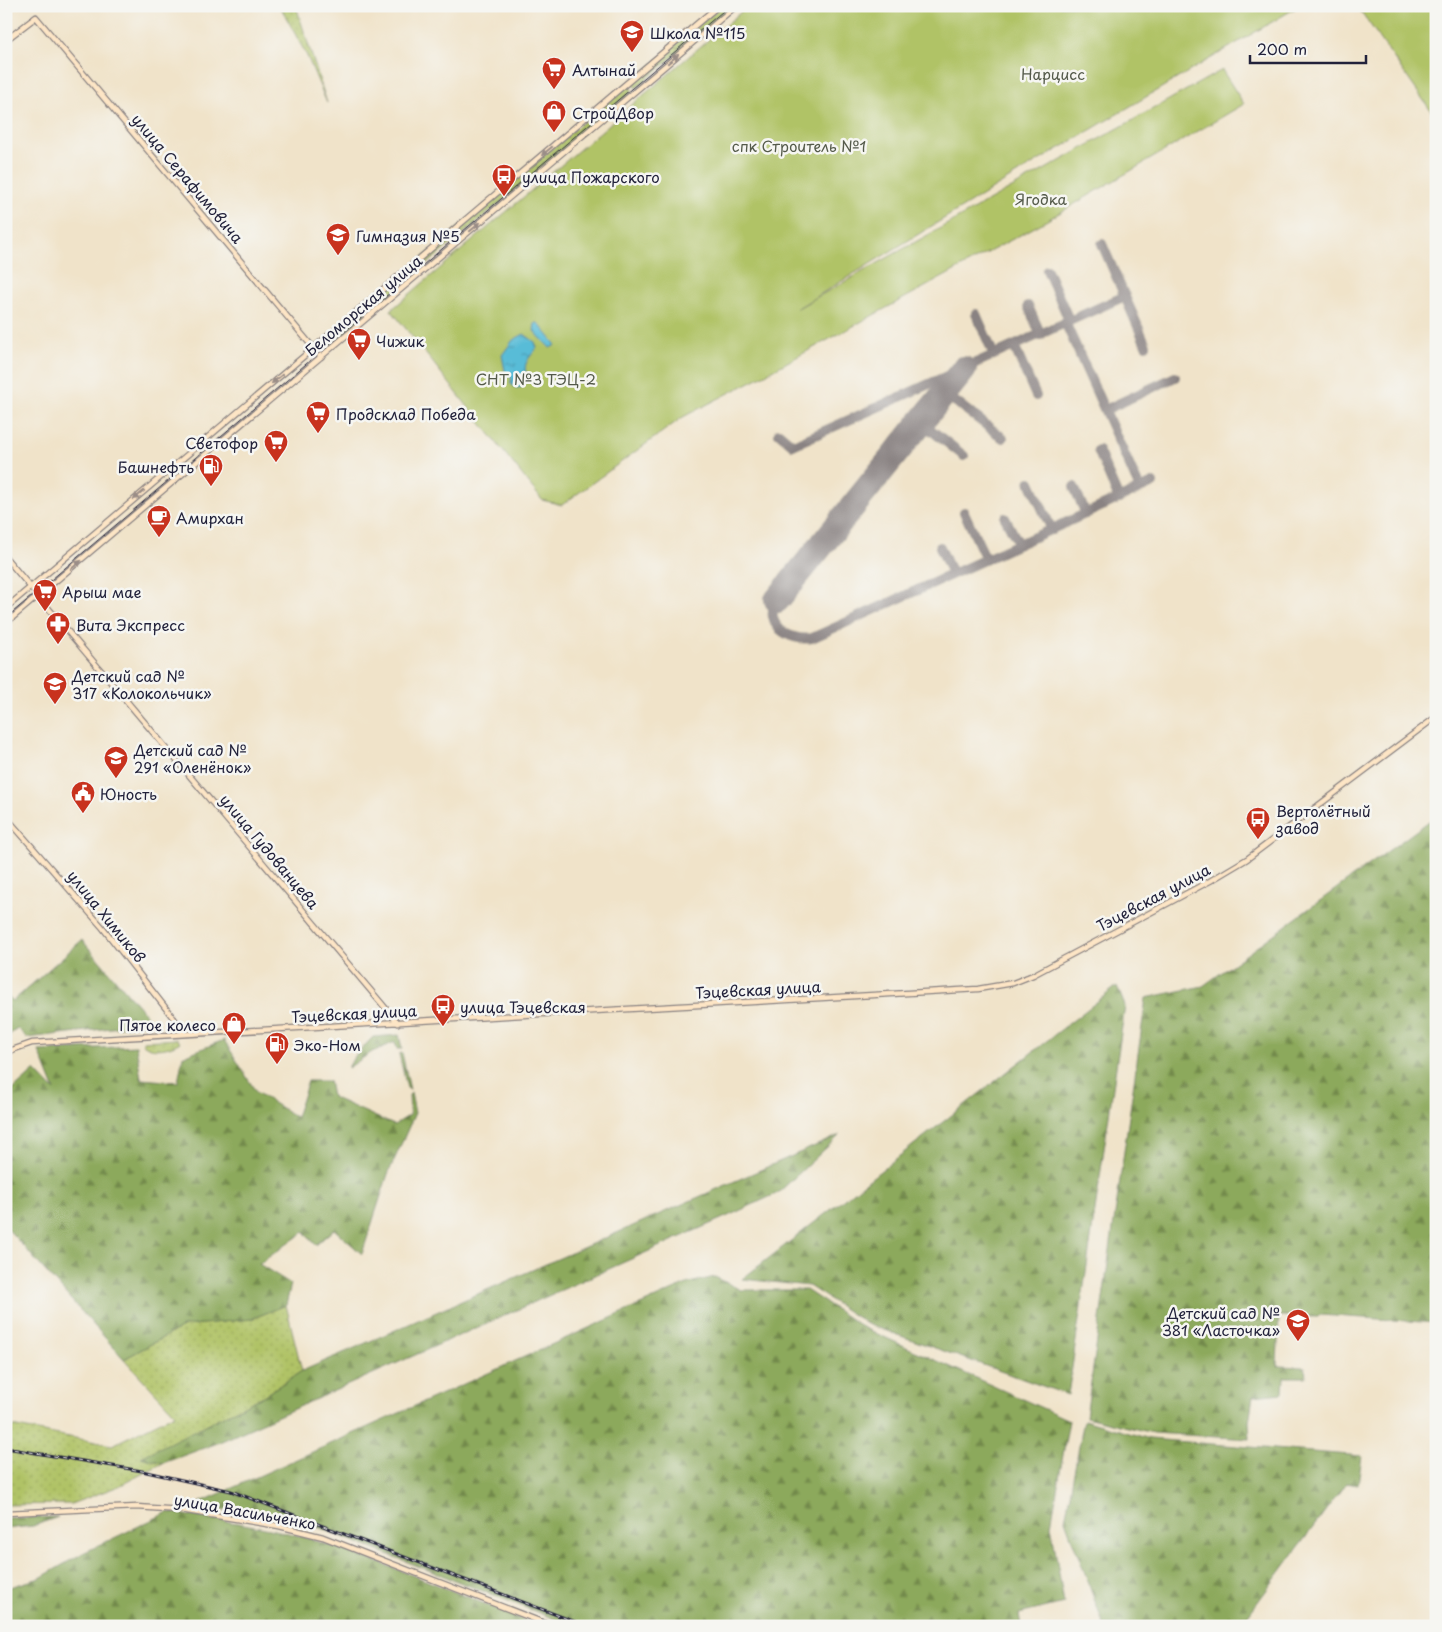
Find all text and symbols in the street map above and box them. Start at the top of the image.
school or university icon: Школа №115 [619,19,645,53]
place label: Школа №115 [650,21,745,44]
scale bar [1250,32,1366,64]
text: 200 m [1257,37,1307,60]
one-way arrow [667,53,679,65]
supermarket icon: Алтынай [541,56,567,90]
place label: Алтынай [572,58,636,81]
park label: Нарцисс [1021,62,1085,85]
shop icon: СтройДвор [541,99,567,133]
place label: СтройДвор [572,101,654,124]
street label: улица Серафимовича [127,108,250,248]
park label: спк Строитель №1 [732,134,866,157]
one-way arrow [540,145,553,156]
bus stop icon: улица Пожарского [491,163,517,197]
place label: улица Пожарского [522,165,660,188]
park label: Ягодка [1015,187,1068,210]
one-way arrow [468,221,480,233]
school or university icon: Гимназия №5 [325,222,351,256]
place label: Гимназия №5 [356,224,460,247]
street label: Беломорская улица [299,248,427,361]
supermarket icon: Чижик [346,327,372,361]
place label: Чижик [376,329,425,352]
park label: СНТ №3 ТЭЦ-2 [476,367,596,390]
one-way arrow [271,373,283,385]
supermarket icon: Продсклад Победа [305,400,331,434]
place label: Продсклад Победа [336,402,476,425]
supermarket icon: Светофор [263,429,289,463]
place label: Светофор [185,431,258,454]
fuel station icon: Башнефть [198,453,224,487]
place label: Башнефть [118,455,194,478]
one-way arrow [133,490,146,501]
cafe icon: Амирхан [146,504,172,538]
place label: Амирхан [176,506,244,529]
one-way arrow [69,559,82,570]
supermarket icon: Арыш мае [32,578,58,612]
place label: Арыш мае [62,580,141,603]
pharmacy icon: Вита Экспресс [45,611,71,645]
place label: Вита Экспресс [76,613,185,636]
place label: Детский сад № 317 «Колокольчик» [71,664,212,704]
school or university icon: Детский сад № 317 «Колокольчик» [42,671,68,705]
place label: Детский сад № 291 «Оленёнок» [133,738,252,778]
school or university icon: Детский сад № 291 «Оленёнок» [103,745,129,779]
public building icon: Юность [70,780,96,814]
place label: Юность [100,782,157,805]
street label: улица Гудованцева [215,788,326,914]
place label: Вертолётный завод [1275,799,1371,839]
bus stop icon: Вертолётный завод [1245,806,1271,840]
street label: Тэцевская улица [1092,857,1214,937]
street label: улица Химиков [62,865,152,967]
street label: Тэцевская улица [695,974,822,1004]
bus stop icon: улица Тэцевская [430,993,456,1027]
place label: улица Тэцевская [460,995,586,1018]
street label: Тэцевская улица [291,998,418,1028]
shop icon: Пятое колесо [221,1011,247,1045]
place label: Пятое колесо [119,1013,216,1036]
fuel station icon: Эко-Ном [264,1031,290,1065]
place label: Эко-Ном [293,1033,361,1056]
place label: Детский сад № 381 «Ласточка» [1162,1301,1280,1341]
school or university icon: Детский сад № 381 «Ласточка» [1285,1308,1311,1342]
street label: улица Васильченко [172,1487,318,1535]

